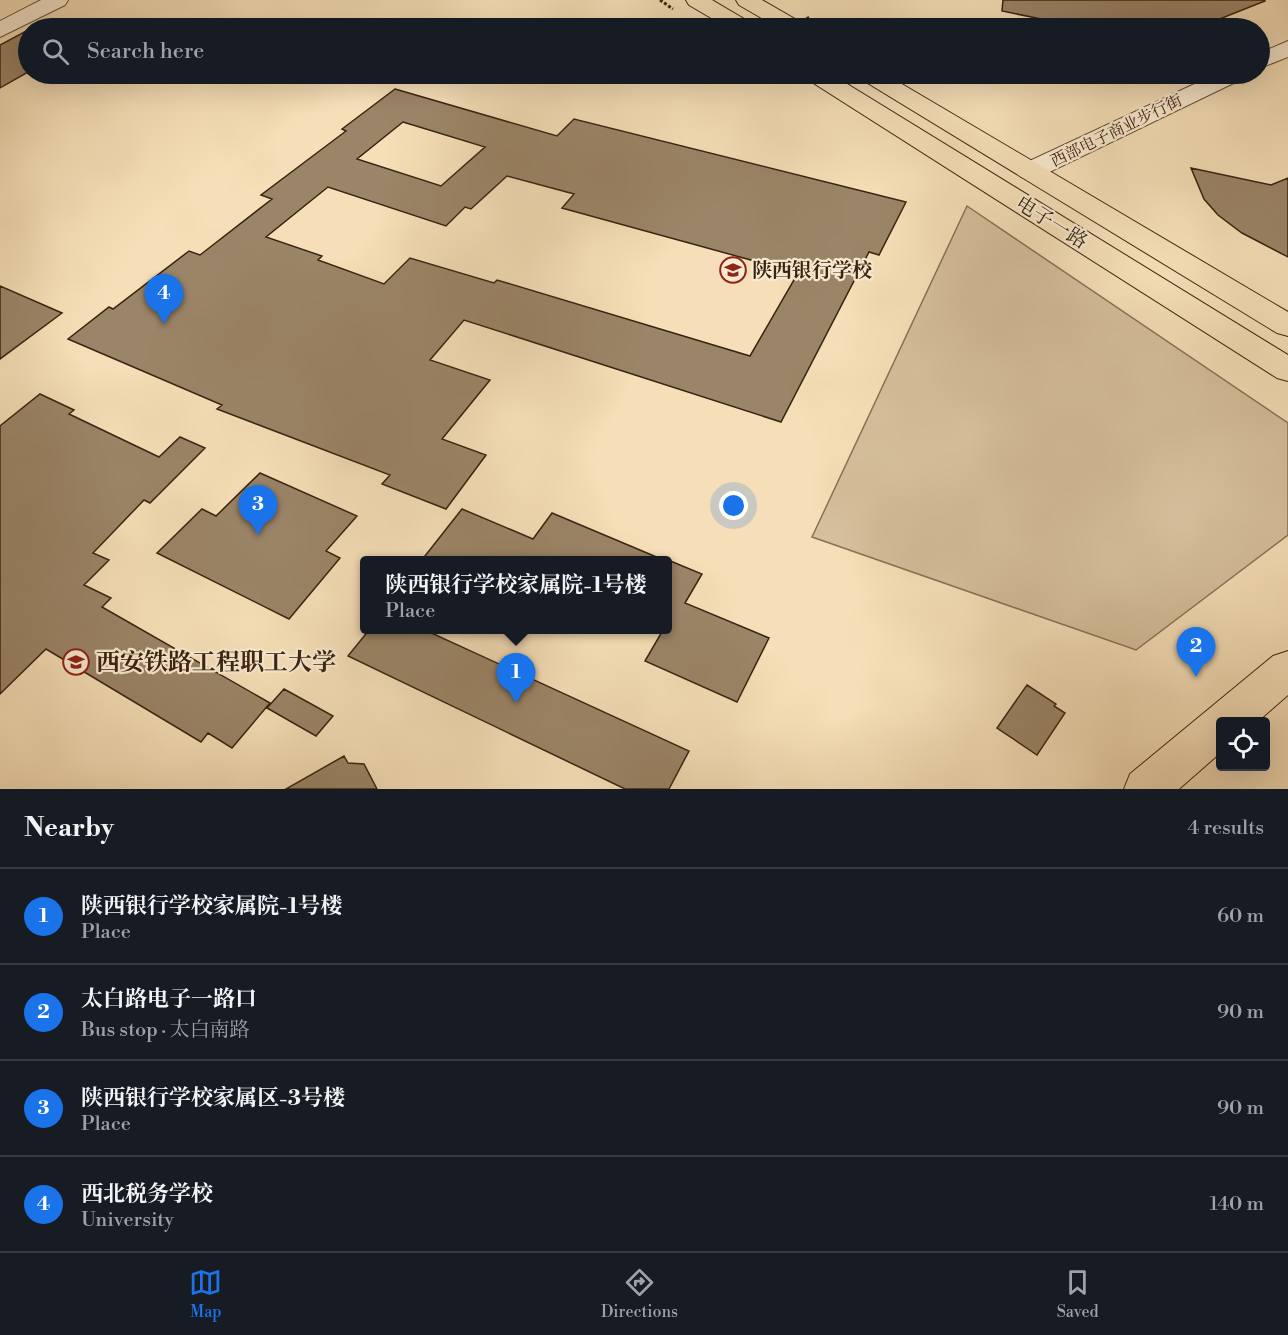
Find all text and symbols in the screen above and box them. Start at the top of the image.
search box [18,18,1270,84]
icon: search [39,35,72,68]
text: Search here [87,38,204,65]
street label: 西部电子商业步行街 [1047,90,1186,171]
street label: 电子一路 [1011,191,1092,255]
school or university icon: 陕西银行学校 [718,255,748,285]
place label: 陕西银行学校 [752,259,872,284]
pin: 4 [144,274,184,324]
pin: 3 [238,486,278,535]
your location [719,491,748,520]
popup [360,556,672,634]
text: 陕西银行学校家属院-1号楼 [385,572,647,599]
text: Place [385,599,435,624]
pin: 2 [1176,628,1216,677]
school or university icon: 西安铁路工程职工大学 [61,647,91,677]
place label: 西安铁路工程职工大学 [96,648,336,678]
pin: 1 [496,654,536,703]
map controls [1216,717,1270,771]
button: locate [1216,717,1270,771]
text: Nearby [24,812,114,844]
text: 4 results [1187,816,1264,841]
text: 陕西银行学校家属院-1号楼 [81,893,342,920]
text: 1 [39,904,48,929]
text: 60 m [1217,904,1264,929]
text: Place [81,920,131,945]
text: 太白路电子一路口 [81,986,257,1013]
text: 2 [37,1000,50,1025]
text: 90 m [1217,1000,1264,1025]
text: Bus stop · 太白南路 [81,1018,249,1043]
text: 陕西银行学校家属区-3号楼 [81,1085,345,1112]
text: 3 [37,1096,50,1121]
text: 90 m [1217,1096,1264,1121]
text: Place [81,1112,131,1137]
text: 西北税务学校 [81,1181,213,1208]
text: 4 [37,1192,50,1217]
text: 140 m [1209,1192,1264,1217]
text: University [81,1208,174,1233]
tab: Map [189,1266,222,1322]
tab: Directions [601,1266,678,1322]
tab: Saved [1057,1266,1099,1322]

